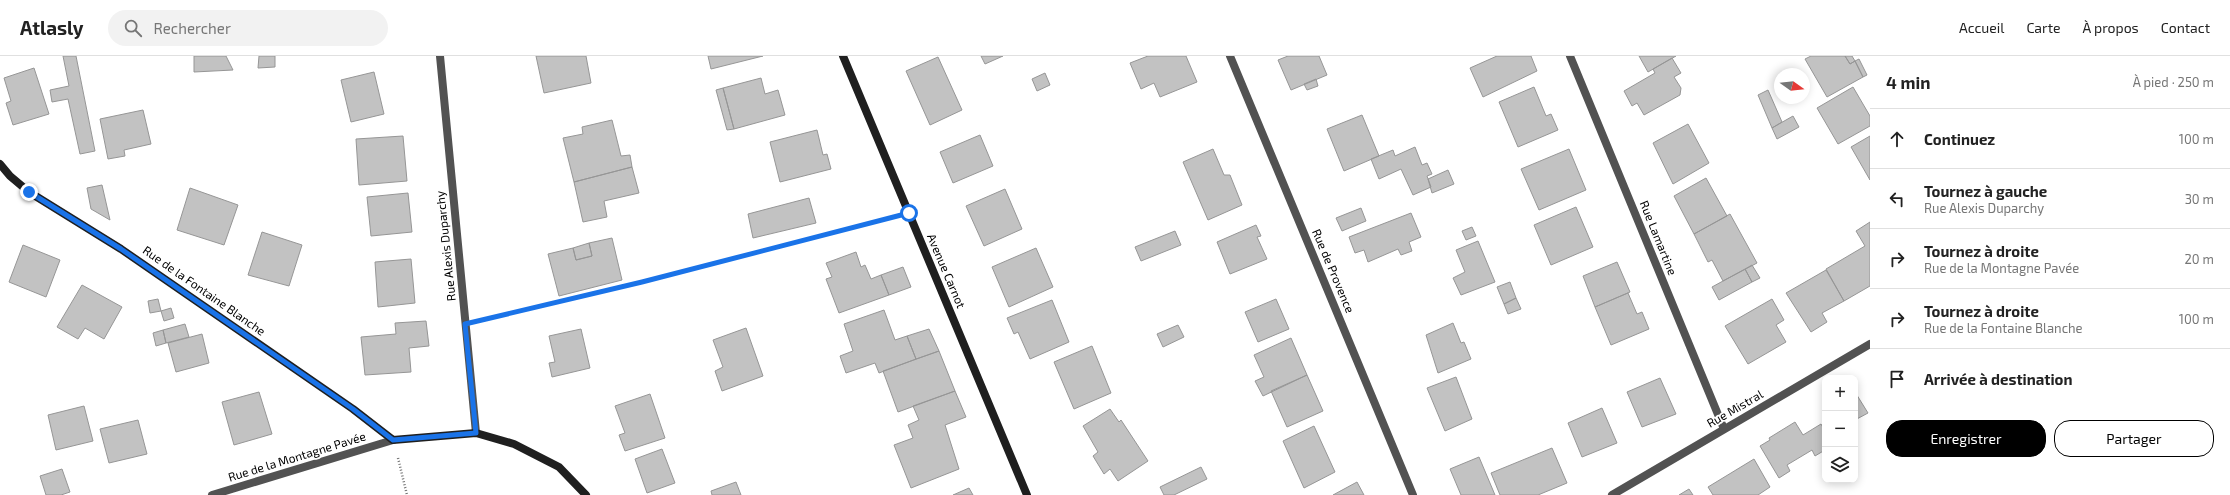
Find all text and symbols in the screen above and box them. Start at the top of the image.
search box [108,10,388,46]
text: Atlasly [20,16,84,39]
icon: search [122,17,144,39]
text: Rechercher [154,19,231,37]
text: Accueil [1959,19,2004,36]
text: Carte [2026,19,2061,36]
text: À propos [2083,19,2139,36]
text: Contact [2161,19,2210,36]
north arrow [1774,68,1810,104]
text: 4 min [1886,72,1930,92]
text: À pied · 250 m [2133,74,2214,90]
icon: ahead [1886,128,1908,150]
text: Continuez [1924,130,1995,148]
text: 100 m [2179,131,2214,147]
text: Tournez à gauche [1924,182,2047,200]
route end [20,183,38,201]
icon: left [1886,188,1908,210]
street label: Rue Alexis Duparchy [432,190,458,302]
text: 30 m [2185,191,2214,207]
street label: Rue Lamartine [1638,198,1680,277]
text: Rue Alexis Duparchy [1924,200,2044,216]
route start [900,204,918,222]
street label: Rue de Provence [1310,227,1358,315]
street label: Avenue Carnot [925,231,969,310]
street label: Rue de la Fontaine Blanche [141,242,269,338]
text: Tournez à droite [1924,242,2039,260]
icon: right [1886,248,1908,270]
text: 20 m [2185,251,2214,267]
text: Rue de la Montagne Pavée [1924,260,2079,276]
text: Tournez à droite [1924,302,2039,320]
icon: right [1886,308,1908,330]
text: 100 m [2179,311,2214,327]
text: Rue de la Fontaine Blanche [1924,320,2083,336]
icon: arrive [1886,368,1908,390]
text: Arrivée à destination [1924,370,2072,388]
map controls [1822,375,1858,483]
button: + [1822,375,1858,411]
street label: Rue Mistral [1704,386,1765,430]
button: − [1822,411,1858,447]
button: Enregistrer [1886,420,2046,457]
button: Partager [2054,420,2214,457]
street label: Rue de la Montagne Pavée [226,428,367,484]
button: layers [1822,447,1858,483]

